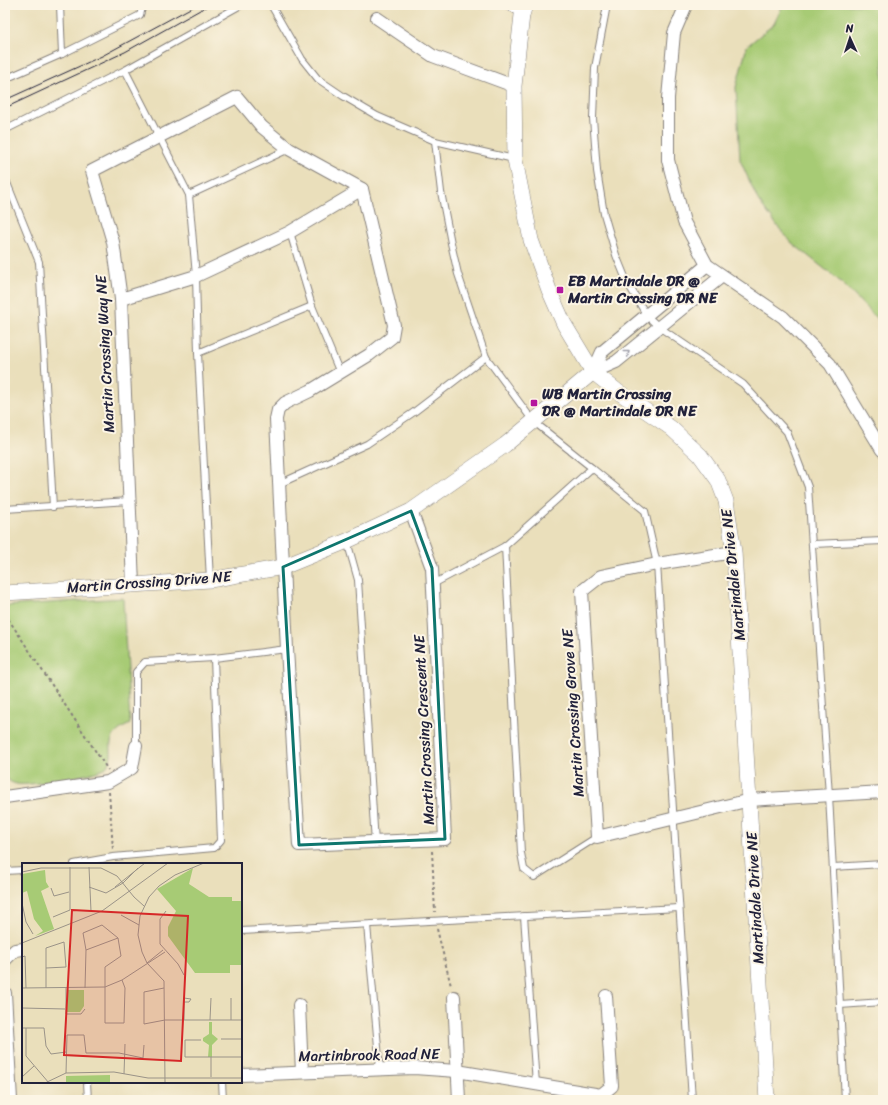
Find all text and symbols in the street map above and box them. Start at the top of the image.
north arrow [830,18,870,58]
text: N [844,19,854,38]
place label: EB Martindale DR @ Martin Crossing DR NE [567,268,719,311]
street label: Martin Crossing Way NE [88,273,122,434]
marker: EB Martindale DR @ Martin Crossing DR NE [555,285,565,295]
one-way arrow [623,351,630,358]
place label: WB Martin Crossing DR @ Martindale DR NE [542,381,698,424]
marker: WB Martin Crossing DR @ Martindale DR NE [529,398,539,408]
street label: Martindale Drive NE [713,506,753,642]
street label: Martin Crossing Drive NE [66,563,234,601]
street label: Martin Crossing Grove NE [554,626,592,798]
street label: Martin Crossing Crescent NE [406,633,442,826]
street label: Martindale Drive NE [738,830,771,965]
inset map [22,863,242,1083]
street label: Martinbrook Road NE [298,1041,441,1069]

